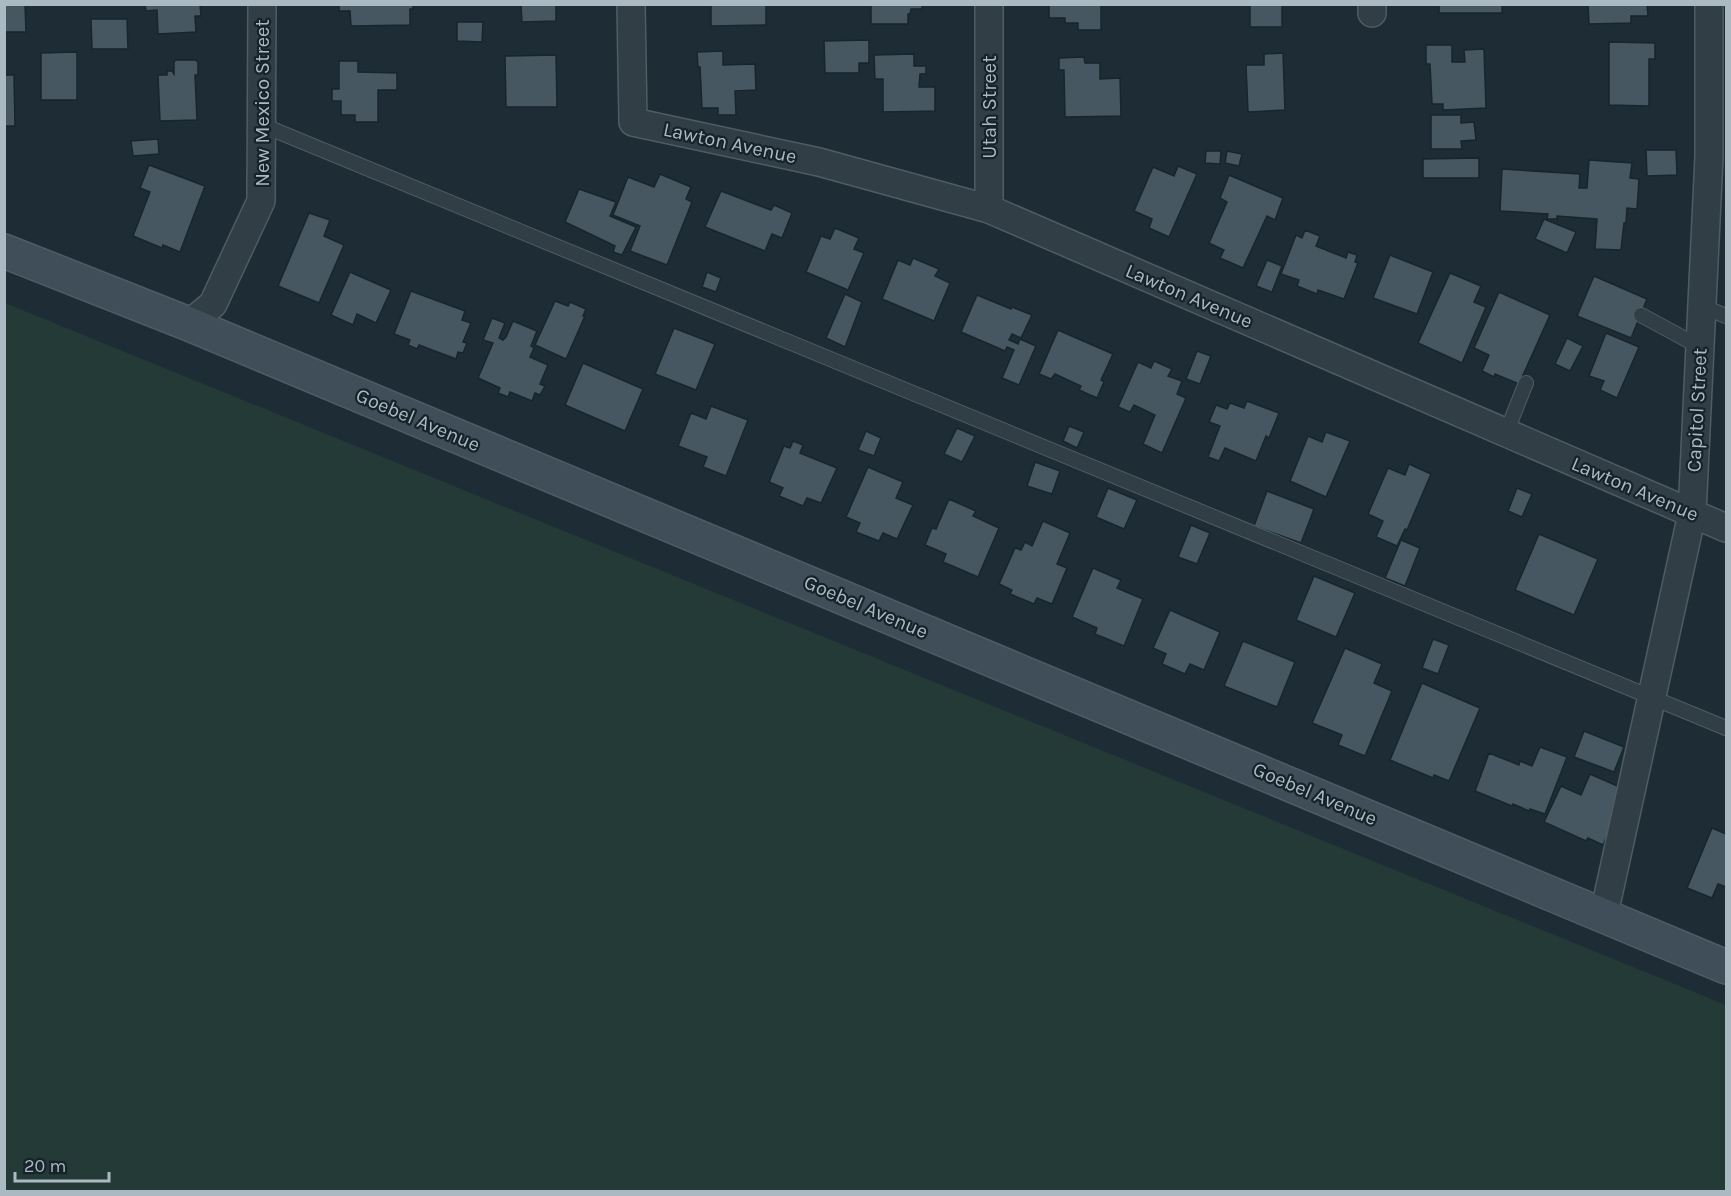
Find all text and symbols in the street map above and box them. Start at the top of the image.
street label: New Mexico Street [251,19,274,187]
street label: Utah Street [978,55,1001,159]
street label: Lawton Avenue [661,118,799,168]
street label: Lawton Avenue [1122,259,1256,333]
street label: Capitol Street [1682,347,1712,473]
street label: Goebel Avenue [353,384,483,456]
street label: Lawton Avenue [1568,452,1702,526]
street label: Goebel Avenue [801,571,931,643]
street label: Goebel Avenue [1250,758,1380,830]
scale bar [15,1145,110,1183]
text: 20 m [24,1155,66,1177]

